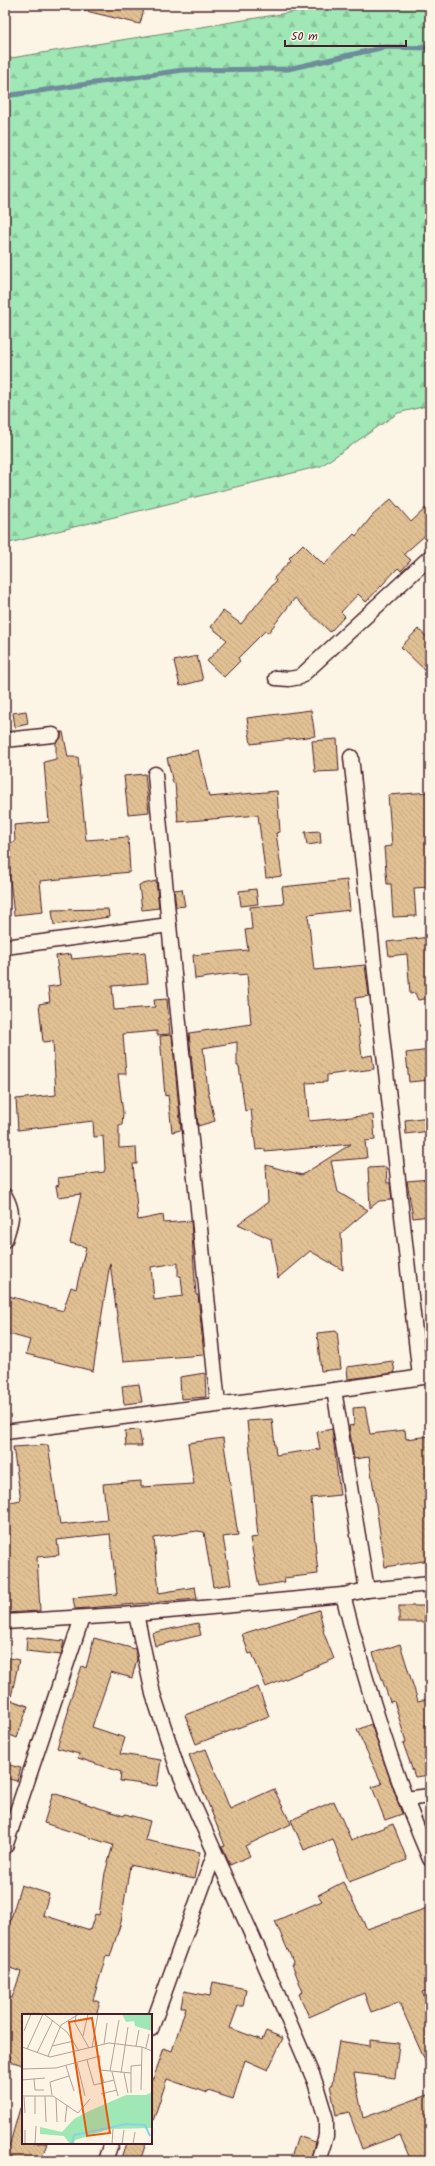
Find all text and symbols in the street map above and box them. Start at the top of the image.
scale bar [285,22,406,48]
text: 50 m [291,27,318,46]
inset map [22,2014,152,2144]

